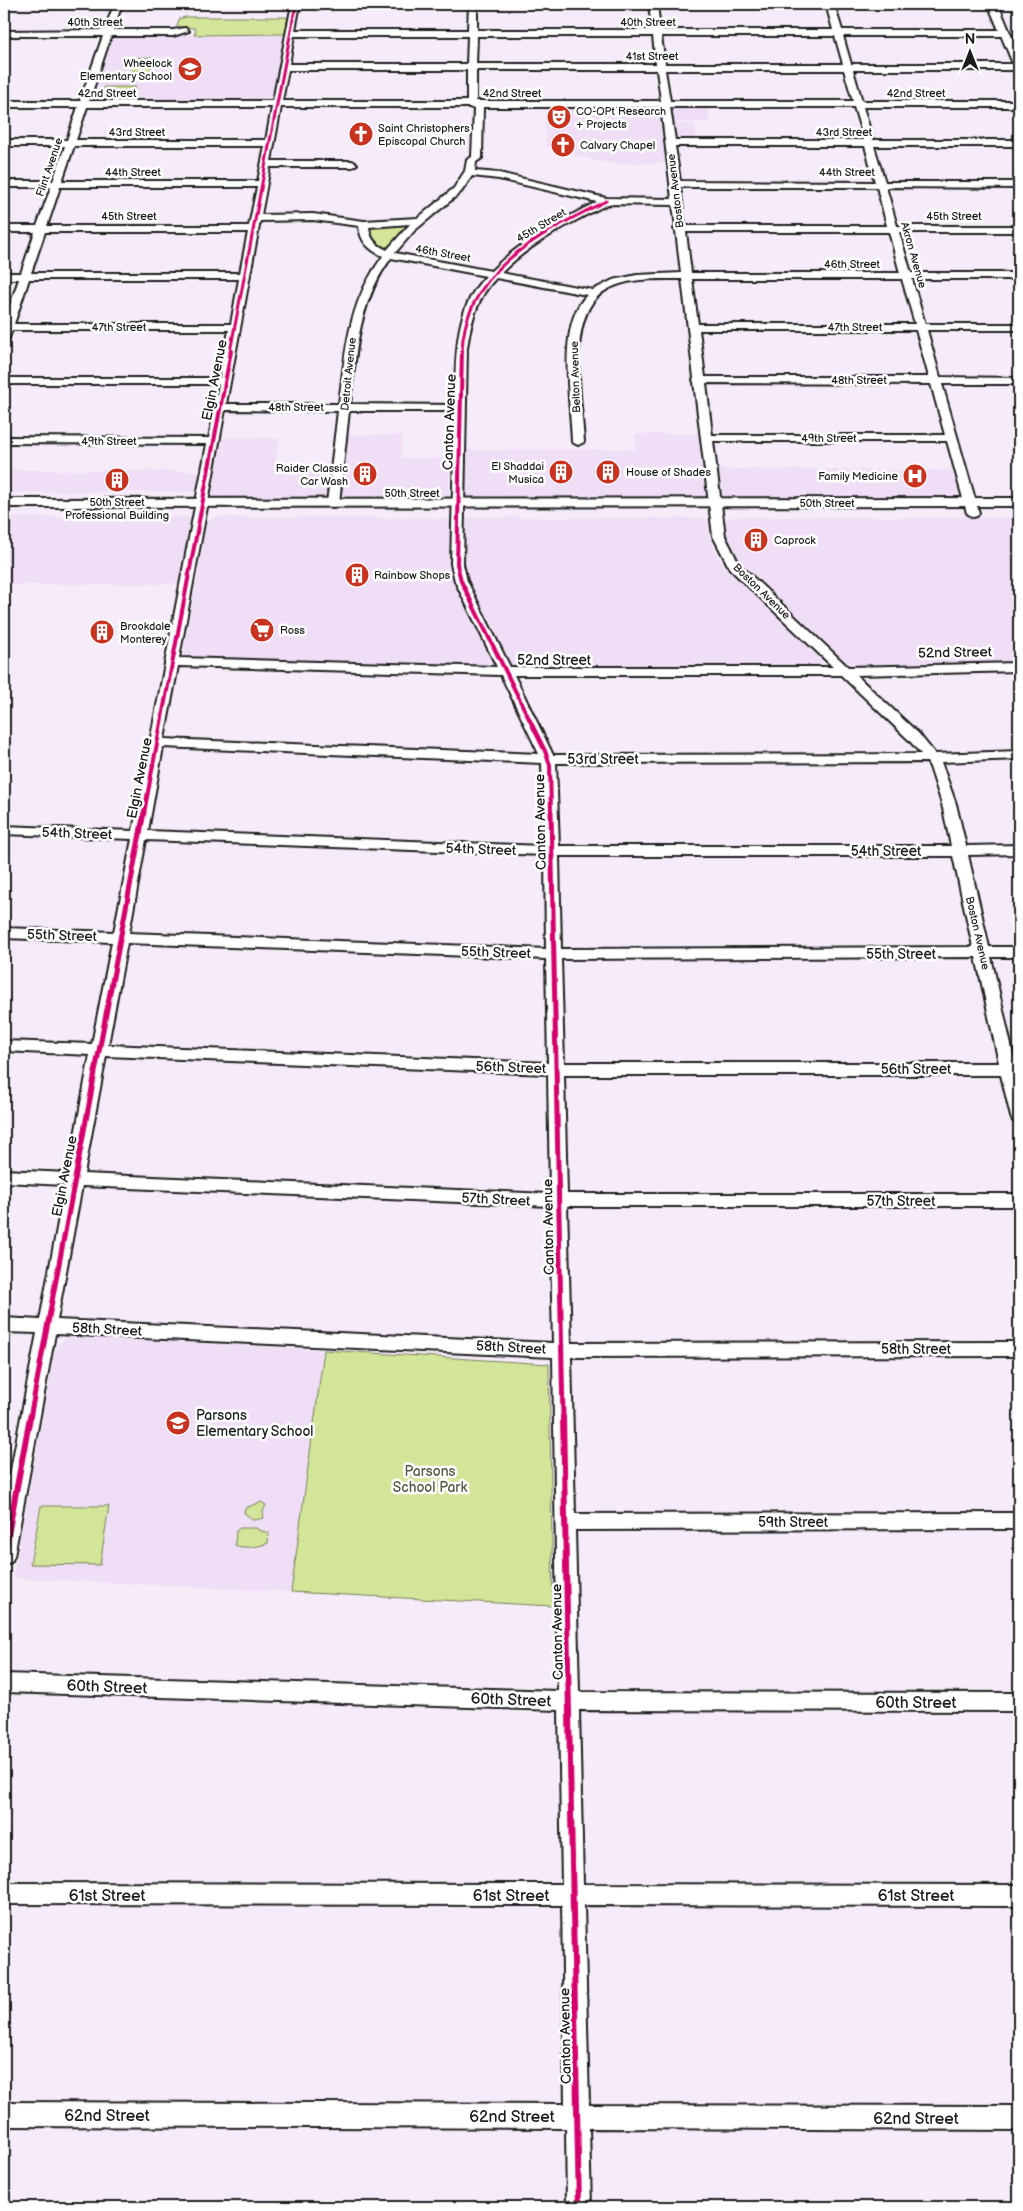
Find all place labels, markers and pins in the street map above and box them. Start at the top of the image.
school or university icon: Wheelock Elementary School [177,56,203,82]
place label: Wheelock Elementary School [80,57,173,83]
theatre icon: CO-OPt Research + Projects [546,104,572,130]
place label: CO-OPt Research + Projects [576,105,666,131]
church icon: Saint Christophers Episcopal Church [348,121,374,147]
place label: Saint Christophers Episcopal Church [378,122,470,148]
church icon: Calvary Chapel [550,132,576,158]
place label: Calvary Chapel [580,139,655,152]
building icon: El Shaddai Musica [548,459,574,485]
building icon: House of Shades [595,459,621,485]
place label: El Shaddai Musica [491,460,544,486]
building icon: Raider Classic Car Wash [352,461,378,487]
place label: Raider Classic Car Wash [276,462,348,488]
hospital icon: Family Medicine [902,463,928,489]
place label: House of Shades [626,466,711,479]
building icon: 50th Street Professional Building [104,467,130,493]
place label: Family Medicine [818,470,898,483]
place label: 50th Street Professional Building [65,496,169,522]
building icon: Caprock [743,527,769,553]
place label: Caprock [774,534,816,547]
building icon: Rainbow Shops [344,562,370,588]
place label: Rainbow Shops [374,569,451,582]
supermarket icon: Ross [249,617,275,643]
building icon: Brookdale Monterey [89,619,115,645]
place label: Brookdale Monterey [120,620,171,646]
place label: Ross [280,624,306,637]
place label: Parsons Elementary School [196,1407,314,1440]
school or university icon: Parsons Elementary School [165,1410,191,1436]

